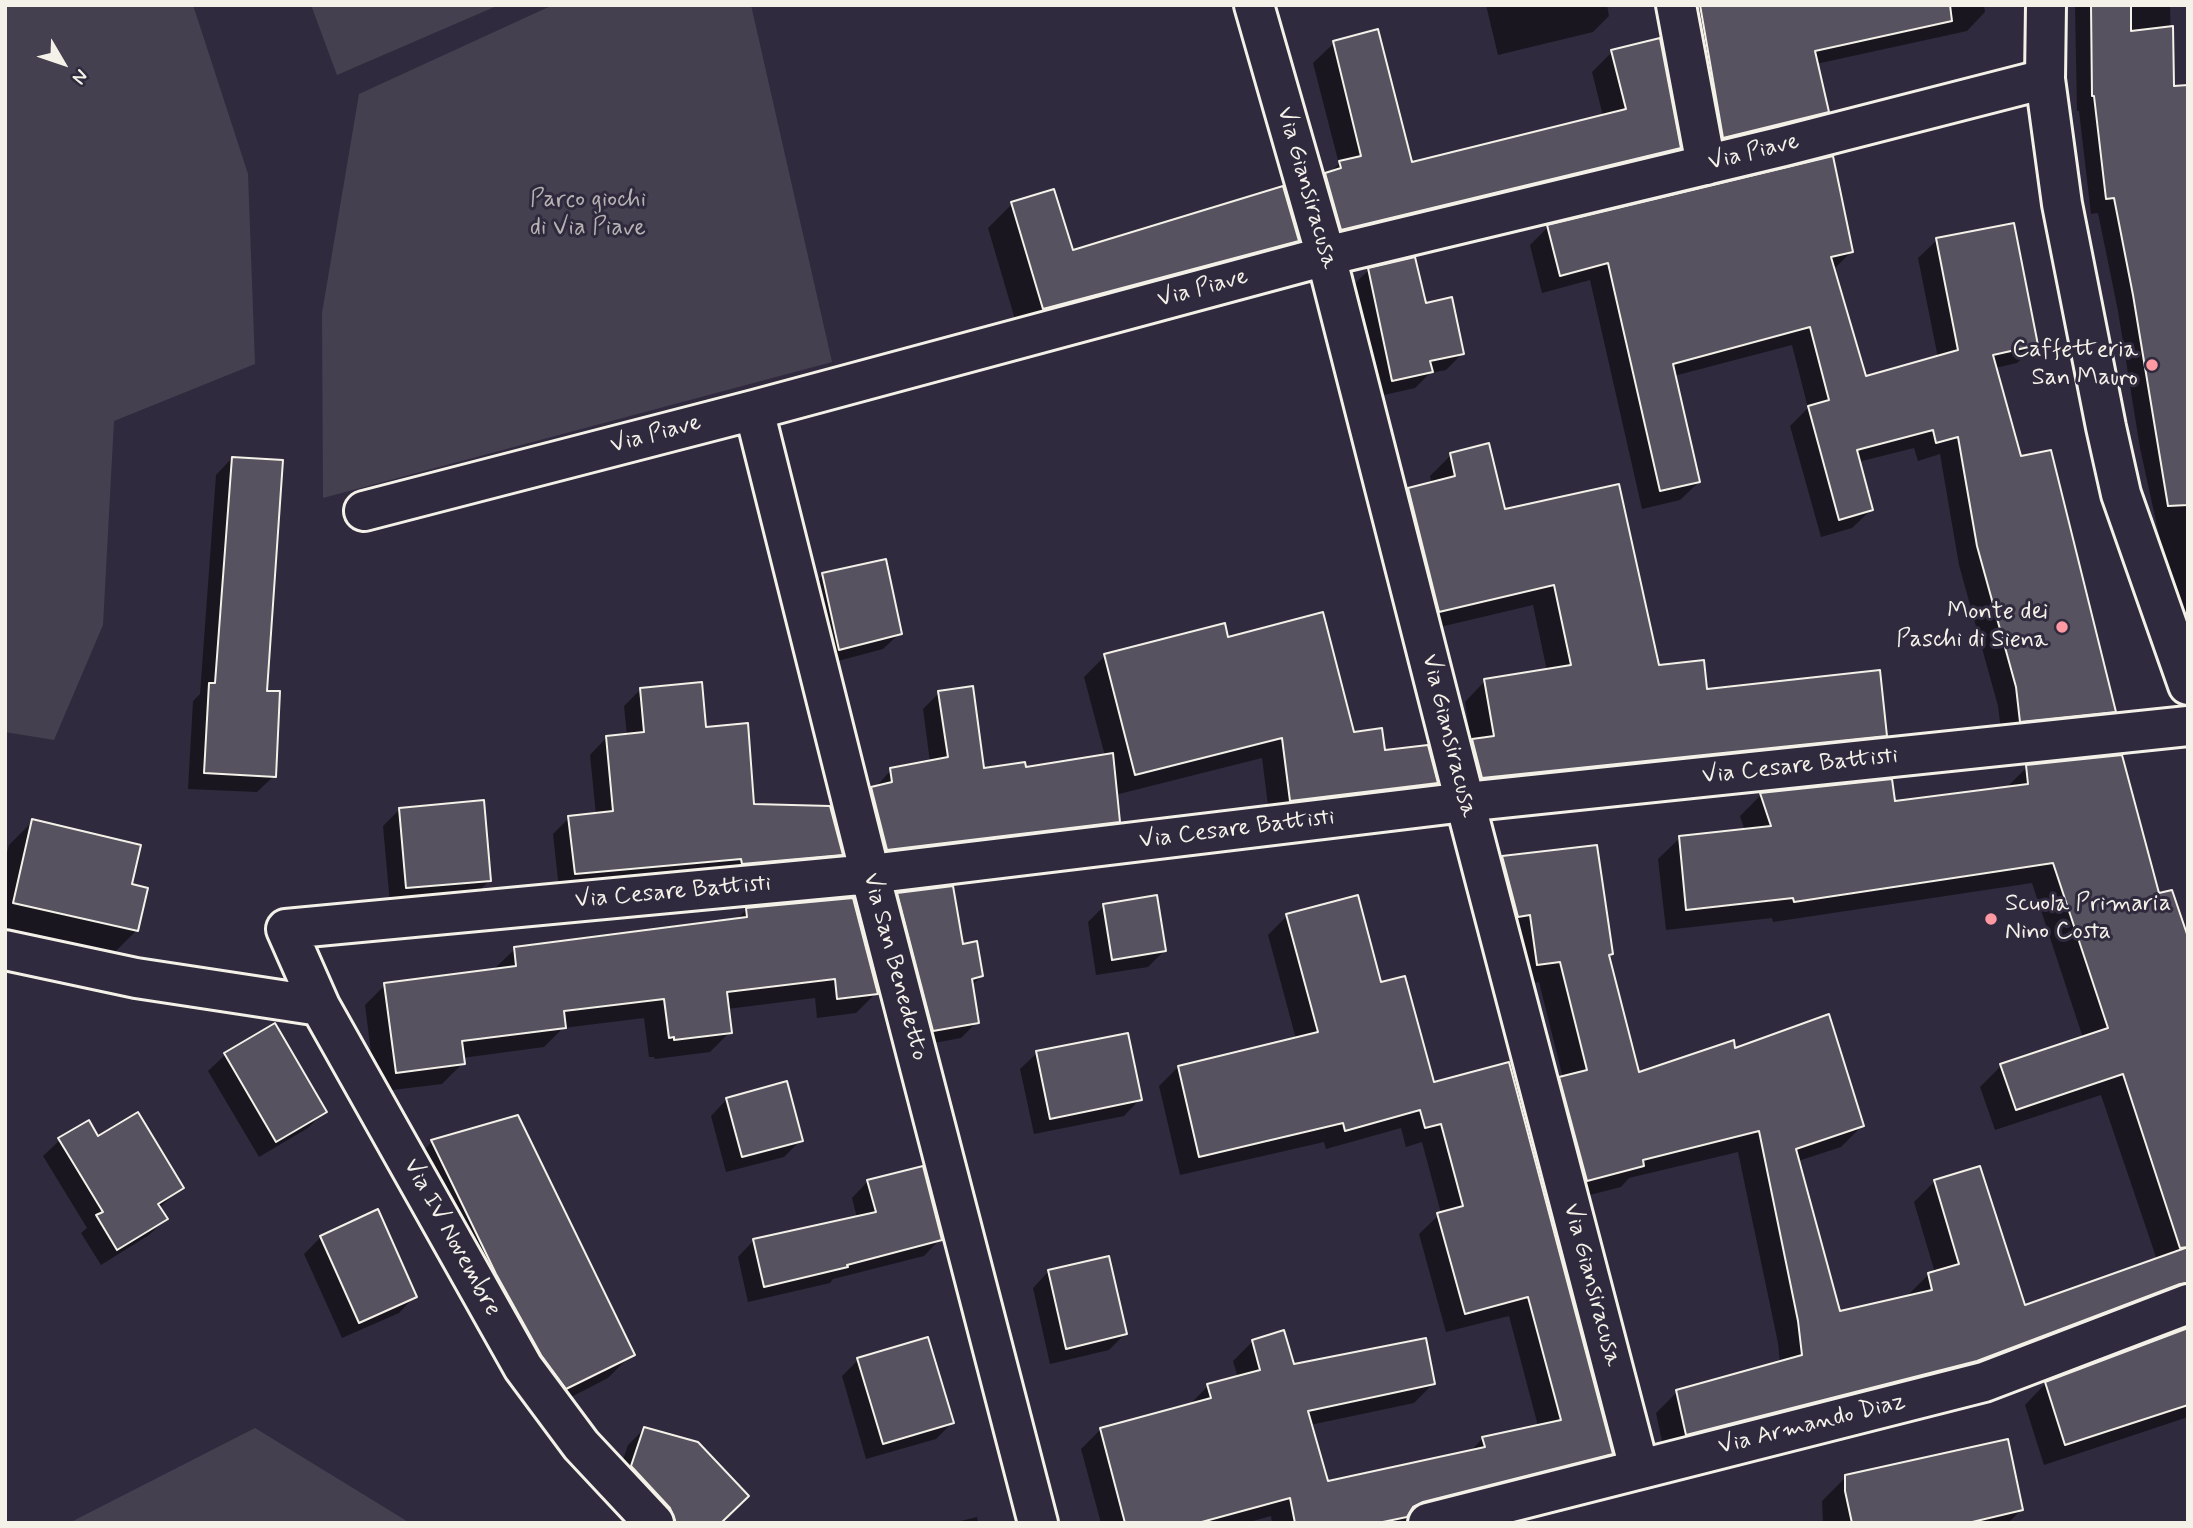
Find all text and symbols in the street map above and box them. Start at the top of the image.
north arrow [28,28,98,98]
text: N [66,64,93,89]
street label: Via Giansiracusa [1269,104,1343,272]
street label: Via Piave [1705,128,1803,178]
park label: Parco giochi di Via Piave [530,187,646,243]
street label: Via Piave [1154,263,1252,315]
place label: Caffetteria San Mauro [2012,337,2138,393]
marker: Caffetteria San Mauro [2144,357,2160,373]
street label: Via Piave [607,409,705,461]
place label: Monte dei Paschi di Siena [1896,599,2048,655]
marker: Monte dei Paschi di Siena [2054,619,2070,635]
street label: Via Giansiracusa [1414,651,1482,821]
street label: Via Cesare Battisti [1701,742,1899,792]
street label: Via Cesare Battisti [1138,804,1336,856]
street label: Via Cesare Battisti [574,870,772,916]
street label: Via San Benedetto [855,870,933,1064]
place label: Scuola Primaria Nino Costa [2005,891,2171,947]
marker: Scuola Primaria Nino Costa [1983,911,1999,927]
street label: Via IV Novembre [396,1154,506,1322]
street label: Via Giansiracusa [1555,1201,1627,1369]
street label: Via Armando Diaz [1716,1388,1908,1462]

